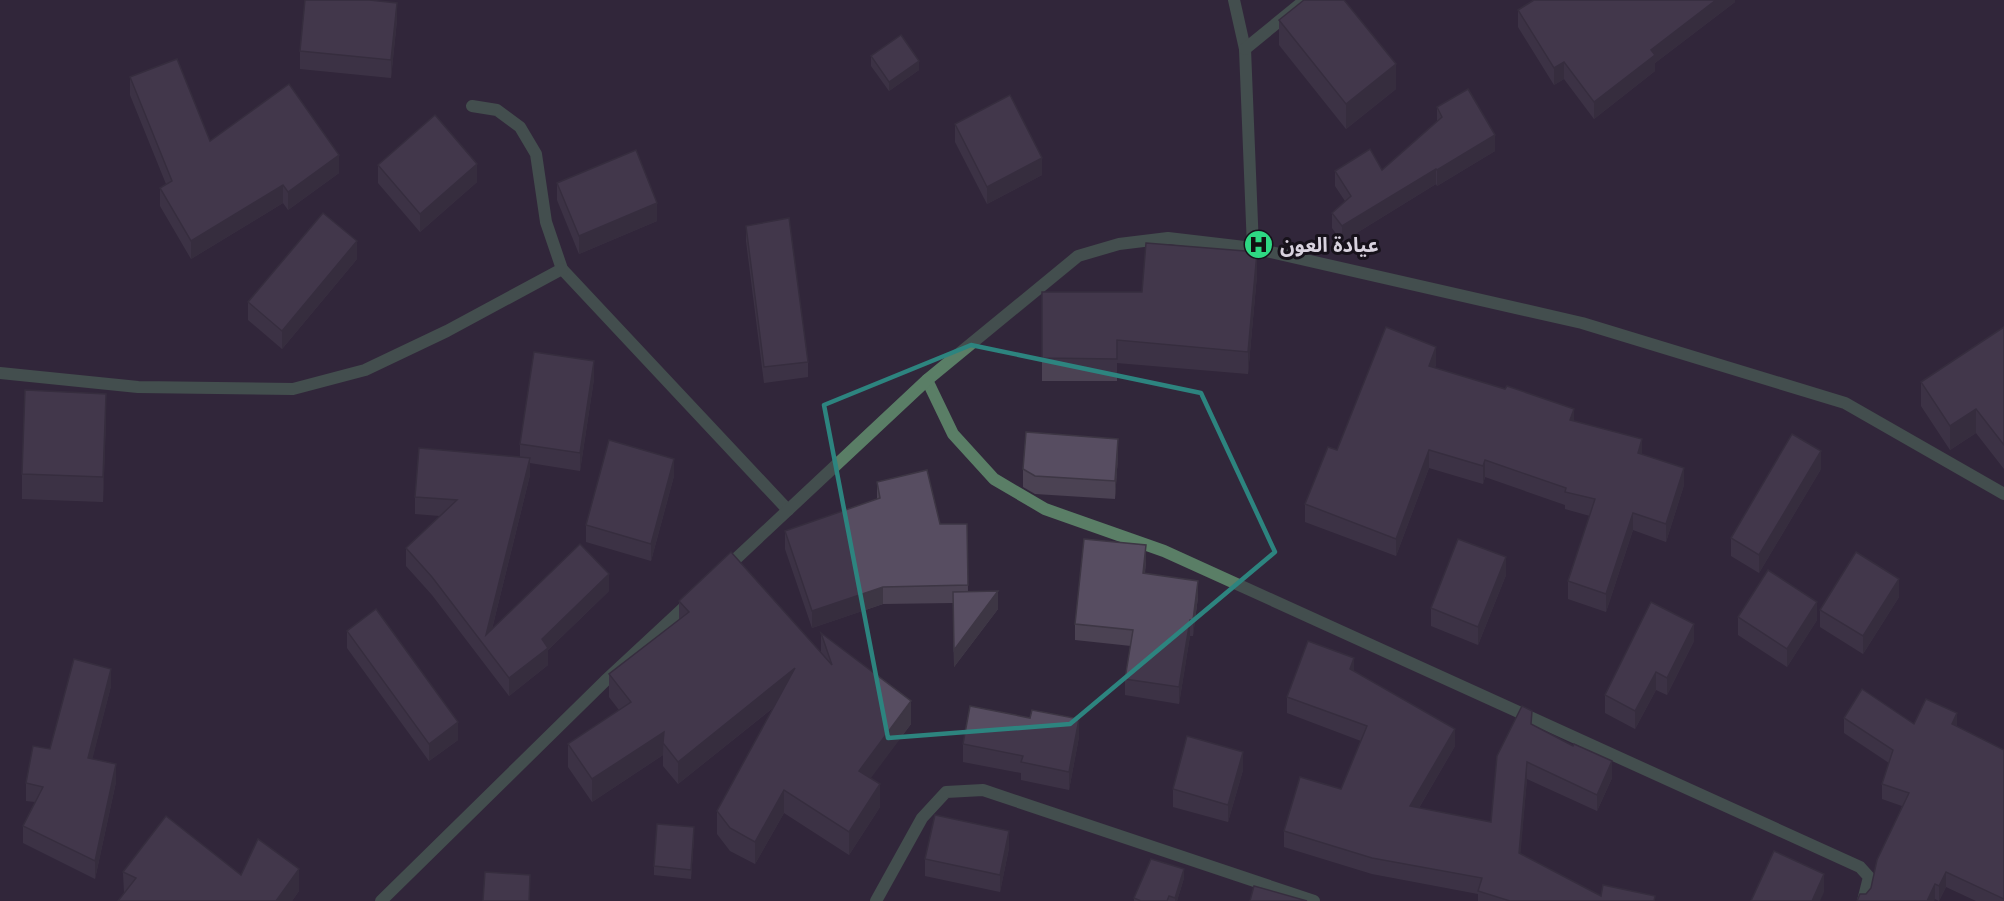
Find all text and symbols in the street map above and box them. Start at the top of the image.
hospital icon: عيادة العون [1243,229,1275,261]
place label: عيادة العون [1280,232,1379,259]

